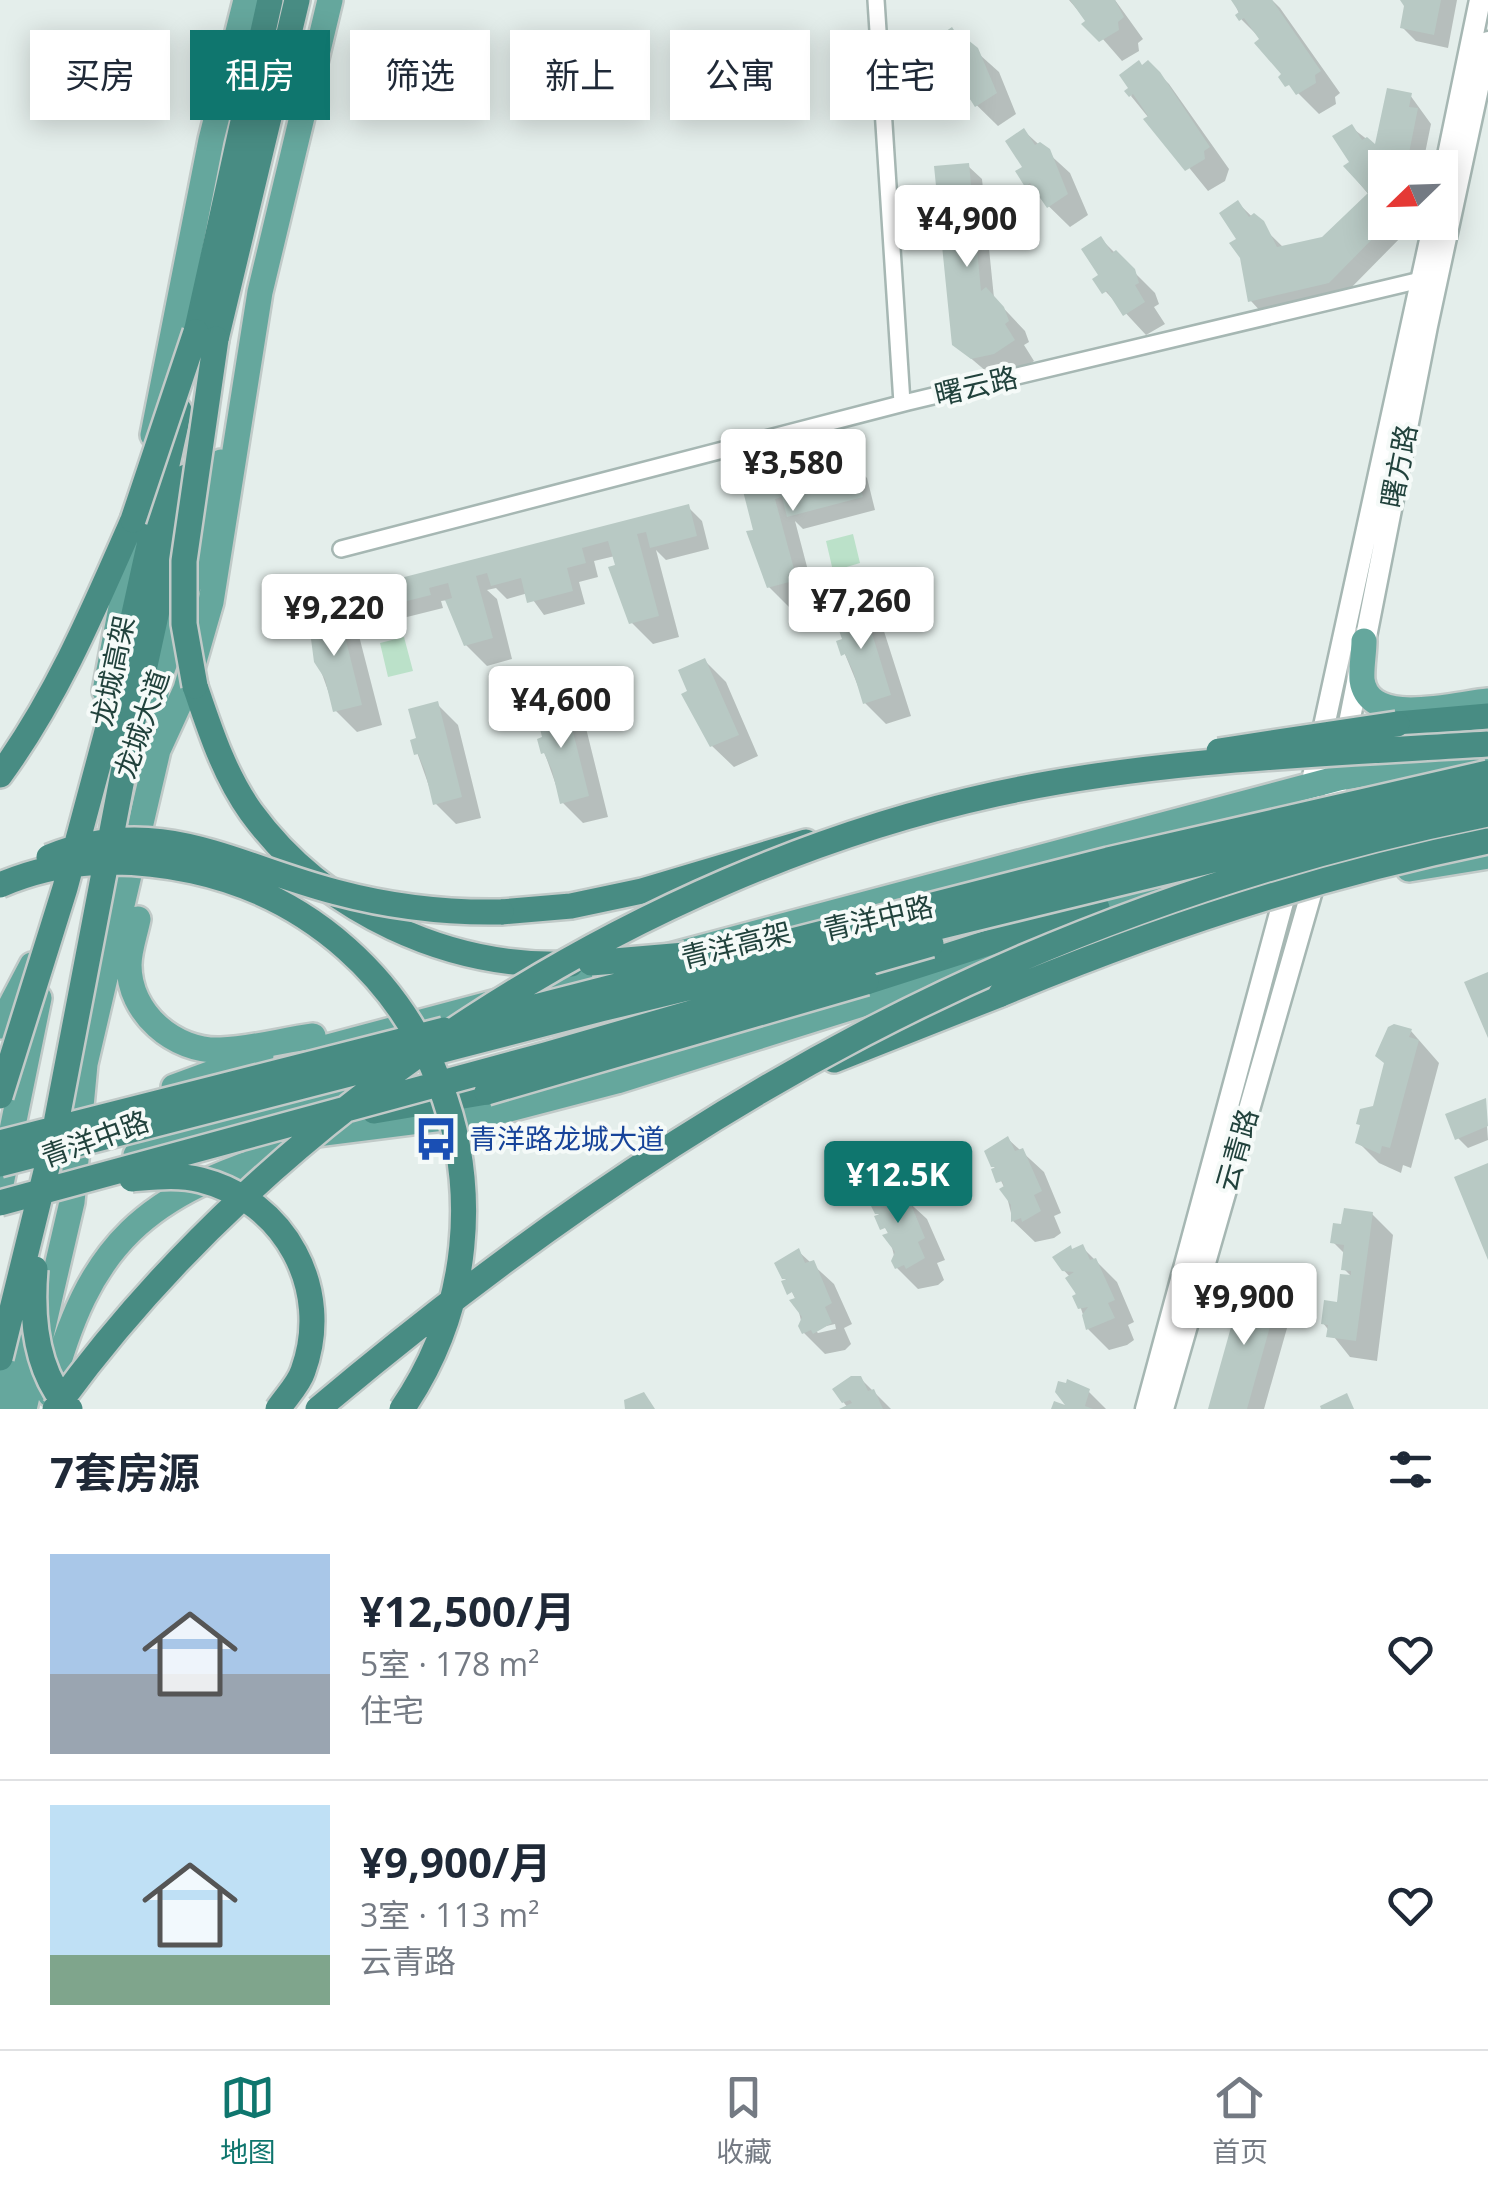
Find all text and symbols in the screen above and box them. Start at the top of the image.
chip: 买房 [30,30,170,120]
chip: 租房 [190,30,330,120]
chip: 筛选 [350,30,490,120]
chip: 新上 [510,30,650,120]
chip: 公寓 [670,30,810,120]
chip: 住宅 [830,30,970,120]
north arrow [1368,150,1458,240]
map controls [1368,150,1458,240]
pin: ¥4,900 [886,185,1048,270]
text: ¥4,900 [917,196,1017,239]
street label: 曙云路 [931,357,1021,413]
street label: 曙方路 [1371,421,1425,511]
pin: ¥3,580 [712,429,874,514]
text: ¥3,580 [743,440,843,483]
pin: ¥7,260 [780,567,942,652]
pin: ¥9,220 [253,574,415,659]
text: ¥7,260 [811,578,911,621]
text: ¥9,220 [284,585,384,628]
street label: 龙城高架 [82,612,142,730]
street label: 龙城大道 [105,665,177,783]
pin: ¥4,600 [480,666,642,751]
text: ¥4,600 [511,677,611,720]
street label: 青洋中路 [819,886,937,948]
street label: 青洋高架 [677,912,795,976]
street label: 青洋中路 [36,1101,154,1175]
street label: 云青路 [1206,1104,1266,1195]
bus stop icon: 青洋路龙城大道 [412,1115,460,1163]
place label: 青洋路龙城大道 [469,1119,665,1157]
pin: ¥12.5K [817,1141,979,1226]
text: ¥12.5K [846,1152,950,1195]
pin: ¥9,900 [1163,1263,1325,1348]
text: ¥9,900 [1194,1274,1294,1317]
icon: filters [1383,1442,1438,1497]
text: 7套房源 [50,1443,200,1500]
text: ¥12,500/月 [360,1582,575,1639]
icon: home [130,1594,250,1714]
icon: heart [1383,1627,1438,1682]
text: 5室 · 178 m² [360,1642,539,1685]
text: 住宅 [360,1688,424,1731]
text: ¥9,900/月 [360,1833,551,1890]
icon: home [130,1845,250,1965]
icon: heart [1383,1878,1438,1933]
text: 3室 · 113 m² [360,1893,539,1936]
text: 云青路 [360,1939,456,1982]
tab: 地图 [220,2070,276,2170]
tab: 收藏 [716,2070,772,2170]
tab: 首页 [1212,2070,1268,2170]

